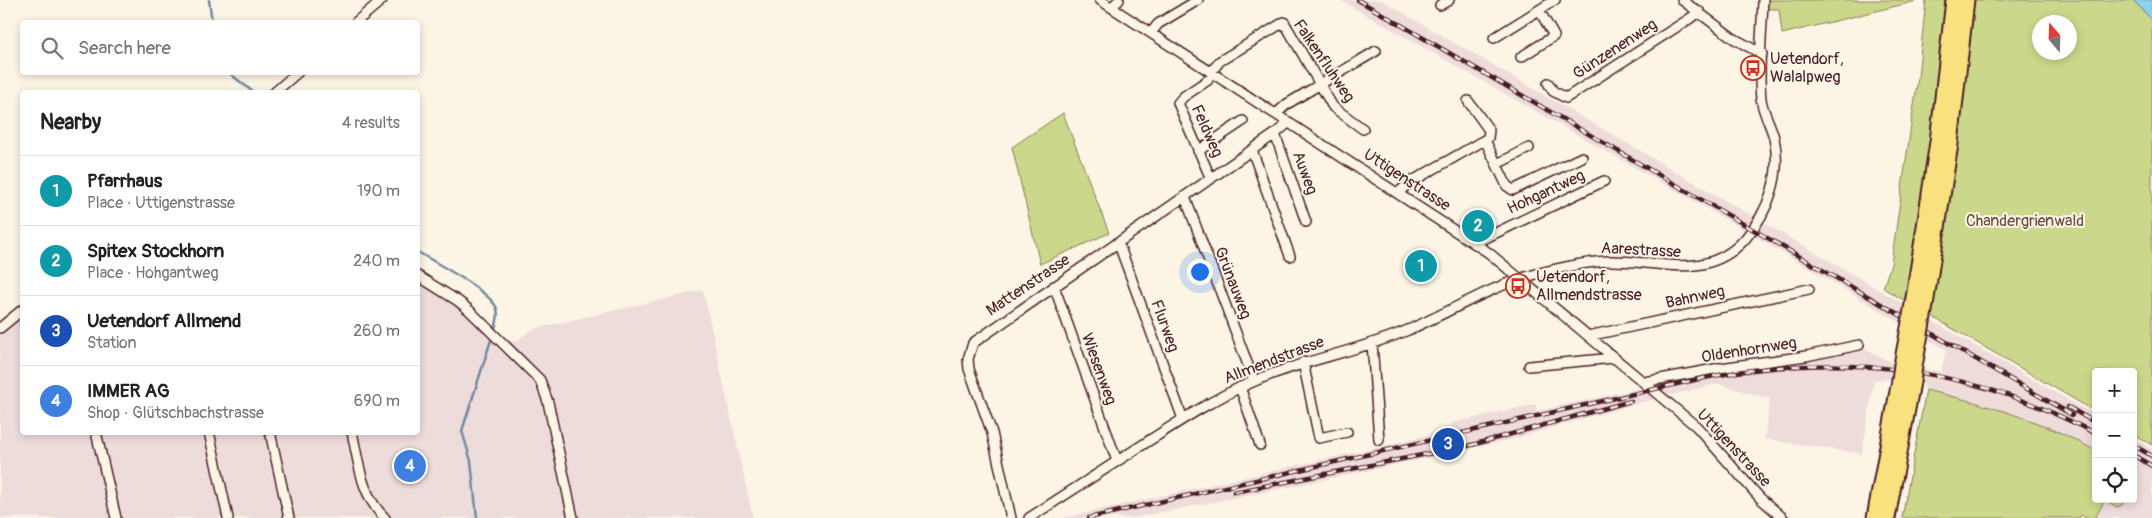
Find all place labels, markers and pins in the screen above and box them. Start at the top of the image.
place label: Uetendorf, Walalpweg [1770,49,1844,87]
bus stop icon: Uetendorf, Walalpweg [1740,55,1766,81]
pin: 2 [1462,207,1494,245]
pin: 1 [1405,247,1437,285]
place label: Uetendorf, Allmendstrasse [1536,267,1642,305]
bus stop icon: Uetendorf, Allmendstrasse [1505,273,1531,299]
pin: 3 [1432,425,1464,463]
pin: 4 [394,447,426,485]

